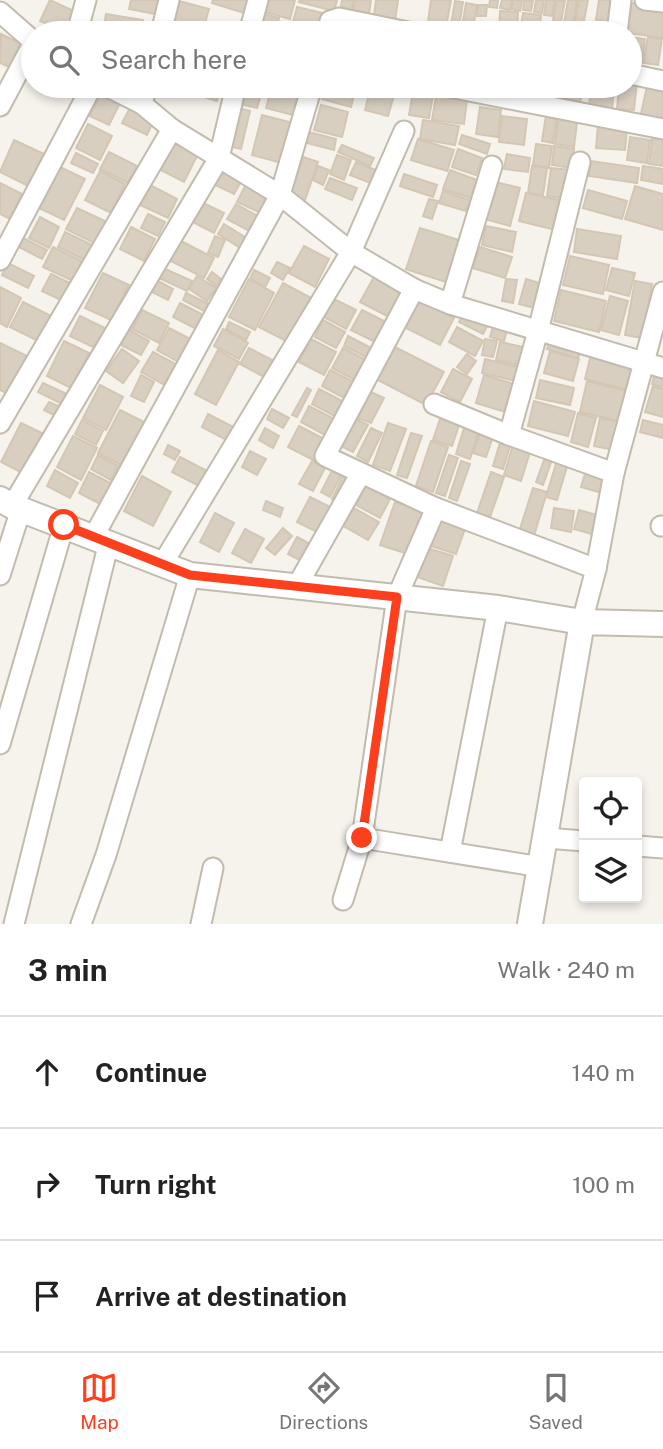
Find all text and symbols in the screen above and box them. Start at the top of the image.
search box [21,21,642,98]
icon: search [45,41,83,79]
text: Search here [101,44,247,75]
route start [48,509,79,540]
map controls [579,777,642,903]
button: locate [579,777,642,840]
route end [346,822,377,853]
button: layers [579,840,642,903]
text: 3 min [28,952,107,988]
text: Walk · 240 m [498,956,635,983]
icon: ahead [28,1053,66,1091]
text: Continue [95,1057,207,1088]
text: 140 m [572,1059,635,1086]
icon: right [28,1165,66,1203]
text: Turn right [95,1169,217,1200]
text: 100 m [572,1171,635,1198]
icon: arrive [28,1277,66,1315]
text: Arrive at destination [95,1281,347,1312]
tab: Map [80,1369,119,1433]
tab: Directions [279,1369,368,1433]
tab: Saved [529,1369,583,1433]

